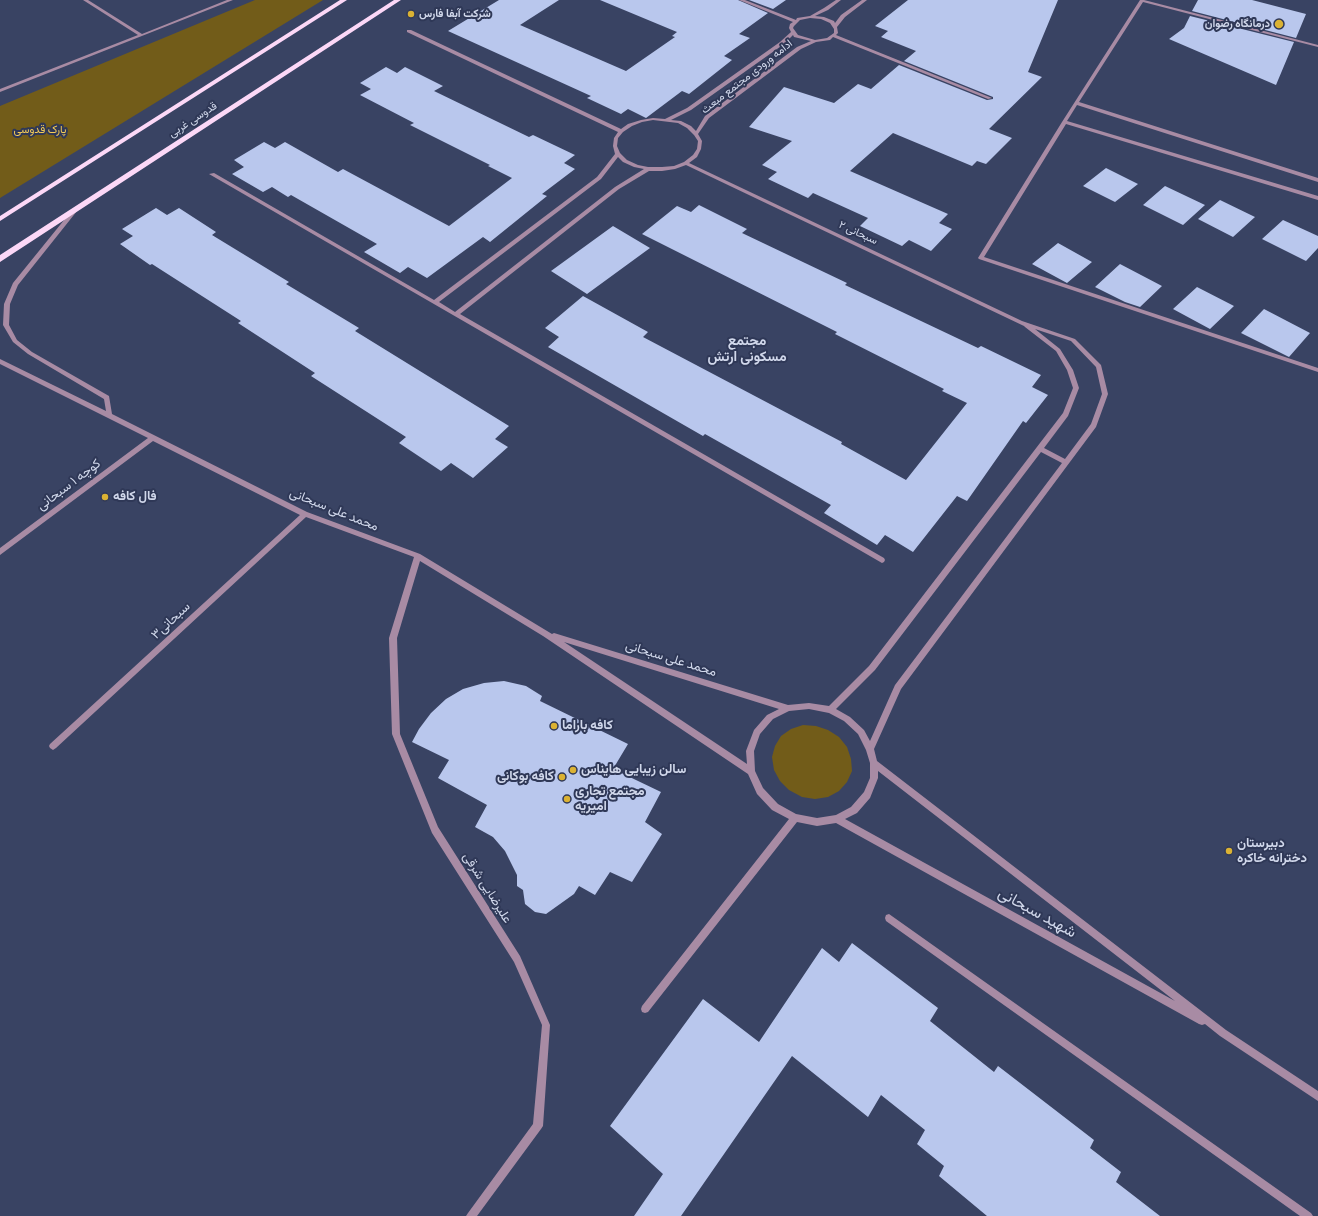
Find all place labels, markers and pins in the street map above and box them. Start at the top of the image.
place label: شرکت آبفا فارس [419,7,491,21]
marker: شرکت آبفا فارس [406,9,416,19]
place label: درمانگاه رضوان [1205,17,1270,31]
marker: درمانگاه رضوان [1273,18,1285,30]
place label: فال کافه [113,489,157,505]
marker: فال کافه [100,492,110,502]
place label: کافه باراما [562,718,613,734]
marker: کافه باراما [549,721,559,731]
place label: سالن زیبایی هایناس [581,762,686,778]
marker: سالن زیبایی هایناس [568,765,578,775]
place label: کافه بوکانی [497,769,554,785]
marker: کافه بوکانی [557,772,567,782]
place label: مجتمع تجاری امیریه [575,784,645,815]
marker: مجتمع تجاری امیریه [562,794,572,804]
place label: دبیرستان دخترانه خاکره [1237,836,1307,867]
marker: دبیرستان دخترانه خاکره [1224,846,1234,856]

